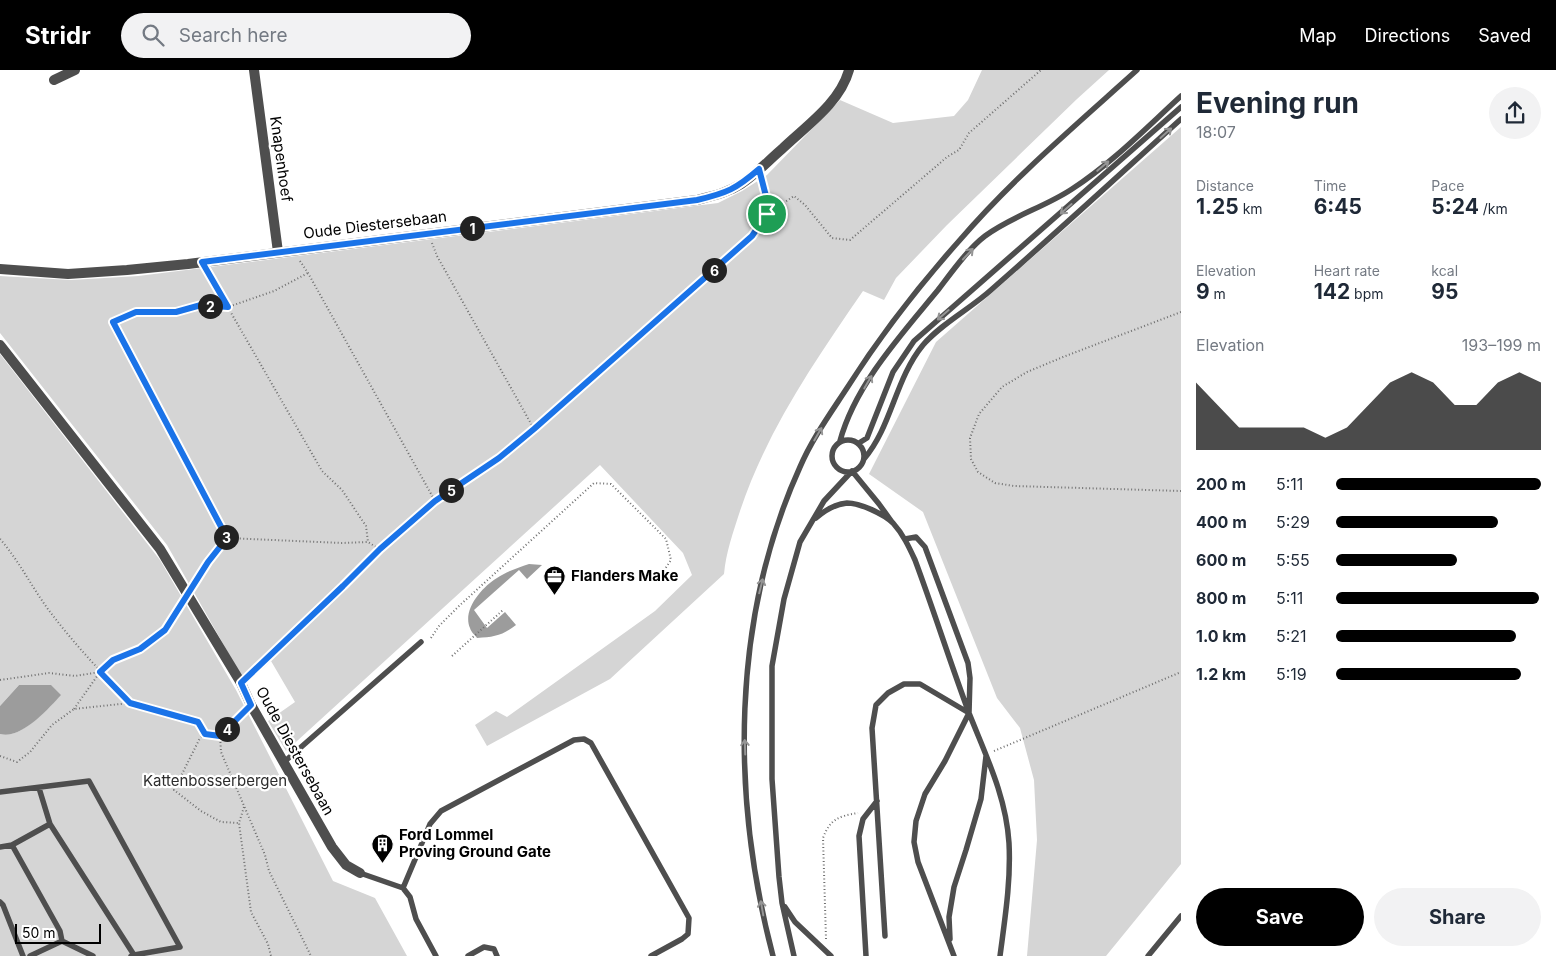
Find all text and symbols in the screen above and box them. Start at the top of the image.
search box [121,13,471,58]
text: Stridr [25,21,91,50]
icon: search [139,21,167,49]
text: Search here [179,24,287,47]
text: Map [1299,25,1337,46]
text: Directions [1365,25,1450,46]
text: Saved [1478,25,1531,46]
text: Evening run [1196,86,1359,120]
button: share [1489,87,1541,139]
street label: Knapenhoef [266,115,297,203]
text: 18:07 [1196,122,1236,142]
one-way arrow [1159,127,1172,139]
one-way arrow [1096,161,1109,172]
text: Distance [1196,177,1254,194]
text: Time [1314,177,1347,194]
text: Pace [1431,177,1464,194]
pin [746,193,788,235]
text: 1.25 [1196,194,1239,219]
text: 6:45 [1314,194,1362,219]
text: 5:24 [1431,194,1479,219]
icon: arrive [753,200,781,228]
text: km [1239,200,1263,217]
text: /km [1479,200,1508,217]
one-way arrow [1059,203,1072,214]
street label: Oude Diestersebaan [302,206,448,243]
pin: 1 [460,216,484,240]
text: 1 [469,220,476,237]
one-way arrow [962,248,974,260]
pin: 6 [702,258,726,282]
text: 6 [710,262,719,279]
text: Elevation [1196,262,1256,279]
text: Heart rate [1314,262,1380,279]
text: kcal [1431,262,1458,279]
text: 9 [1196,279,1210,304]
text: 142 [1314,279,1350,304]
text: 95 [1431,279,1458,304]
text: m [1210,285,1226,302]
text: bpm [1350,285,1384,302]
pin: 2 [198,294,222,318]
text: 2 [206,298,215,315]
one-way arrow [937,309,950,320]
text: Elevation [1196,335,1265,355]
text: 193–199 m [1462,335,1541,355]
one-way arrow [863,375,873,389]
one-way arrow [813,428,823,442]
text: 200 m [1196,474,1246,494]
text: 5:11 [1276,474,1303,494]
pin: 5 [438,478,464,502]
text: 5 [447,482,456,499]
text: 400 m [1196,512,1247,532]
text: 5:29 [1276,512,1310,532]
pin: 3 [214,524,238,550]
text: 3 [222,529,231,546]
text: 600 m [1196,550,1246,570]
text: 5:55 [1276,550,1310,570]
office icon: Flanders Make [543,564,567,595]
place label: Flanders Make [571,566,678,585]
one-way arrow [756,578,766,594]
text: 800 m [1196,588,1246,608]
text: 5:11 [1276,588,1303,608]
text: 1.0 km [1196,626,1246,646]
text: 5:21 [1276,626,1307,646]
text: 1.2 km [1196,664,1246,684]
text: 5:19 [1276,664,1307,684]
street label: Oude Diestersebaan [252,683,339,819]
pin: 4 [214,716,240,742]
text: 4 [223,721,232,738]
one-way arrow [740,739,750,756]
park label: Kattenbosserbergen [143,771,287,790]
place label: Ford Lommel Proving Ground Gate [399,825,551,861]
building icon: Ford Lommel Proving Ground Gate [371,832,395,863]
button: Save [1196,888,1364,946]
button: Share [1374,888,1541,946]
one-way arrow [756,901,766,917]
scale bar [15,921,101,944]
text: 50 m [22,924,56,941]

